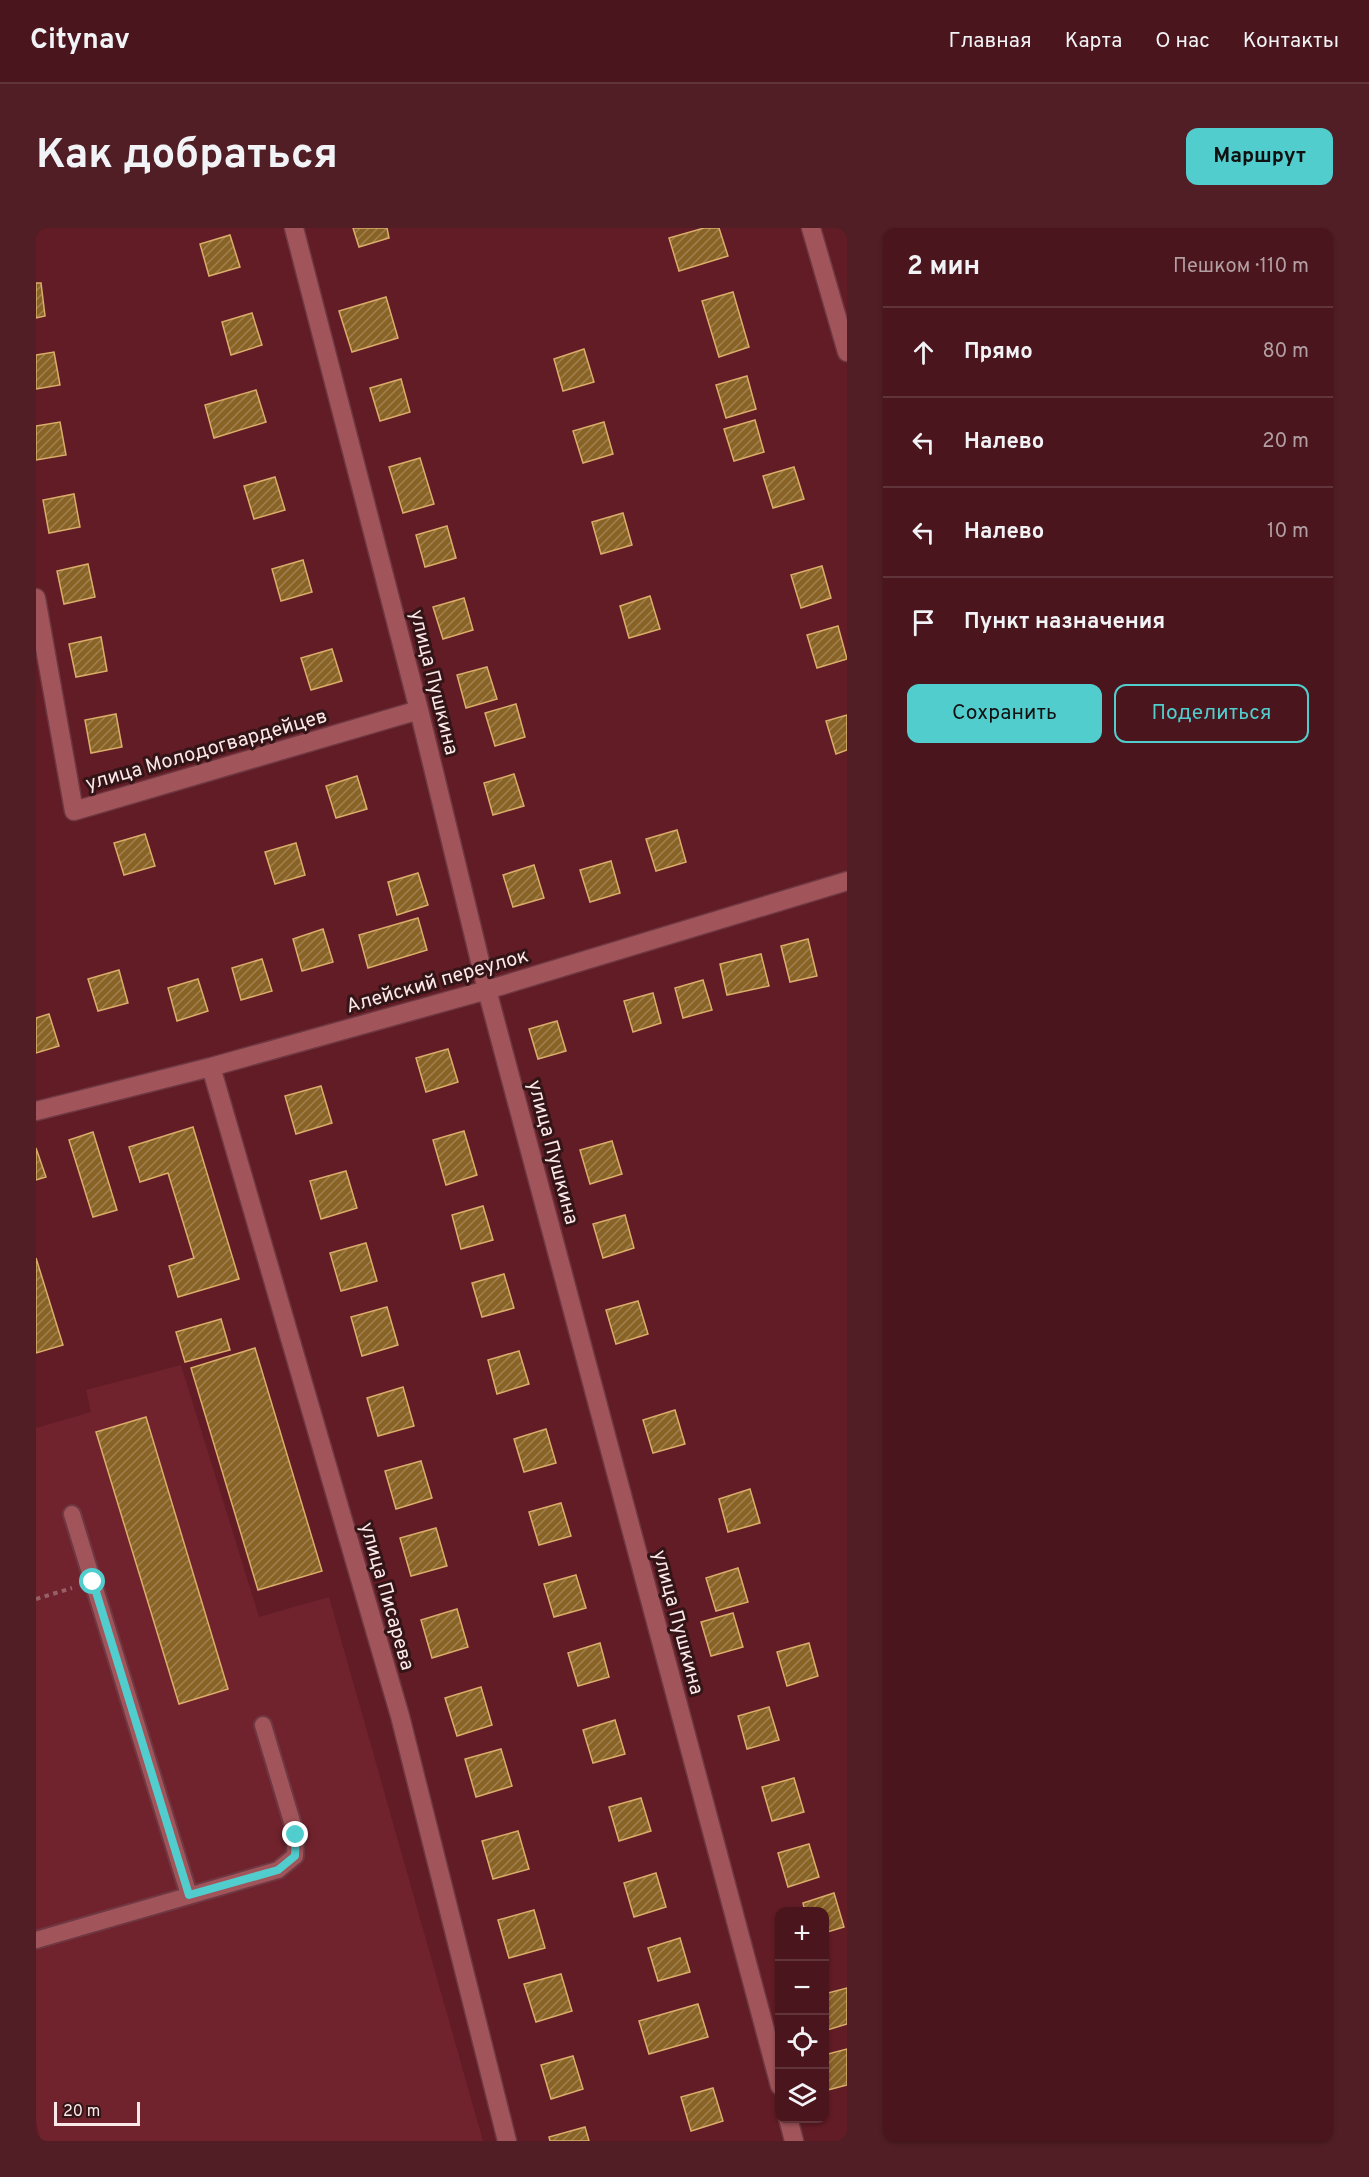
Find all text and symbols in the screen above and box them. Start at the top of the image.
text: Citynav [30,23,130,59]
text: Главная [948,28,1032,55]
text: Карта [1065,28,1122,55]
text: О нас [1155,28,1210,55]
text: Контакты [1243,28,1339,55]
button: Маршрут [1186,128,1333,185]
text: Как добраться [36,130,338,183]
text: 2 мин [907,251,980,284]
text: Пешком · 110 m [1173,254,1309,280]
icon: ahead [907,336,940,369]
text: Прямо [964,339,1033,366]
text: 80 m [1263,339,1309,365]
icon: left [907,426,940,459]
text: Налево [964,429,1044,456]
text: 20 m [1262,429,1309,455]
icon: left [907,516,940,549]
text: Налево [964,519,1044,546]
text: 10 m [1267,519,1309,545]
icon: arrive [907,606,940,639]
street label: улица Пушкина [402,607,464,758]
text: Пункт назначения [964,609,1165,636]
button: Сохранить [907,684,1102,743]
button: Поделиться [1114,684,1309,743]
street label: улица Молодогвардейцев [83,704,330,798]
street label: Алейский переулок [343,943,532,1020]
street label: улица Пушкина [520,1077,584,1228]
street label: улица Писарева [353,1519,420,1674]
street label: улица Пушкина [645,1547,709,1698]
route start [79,1568,105,1594]
route end [282,1821,308,1847]
map controls [775,1907,829,2123]
button: + [775,1907,829,1961]
button: − [775,1961,829,2015]
button: locate [775,2015,829,2069]
button: layers [775,2069,829,2123]
scale bar [54,2099,140,2126]
text: 20 m [63,2102,100,2122]

